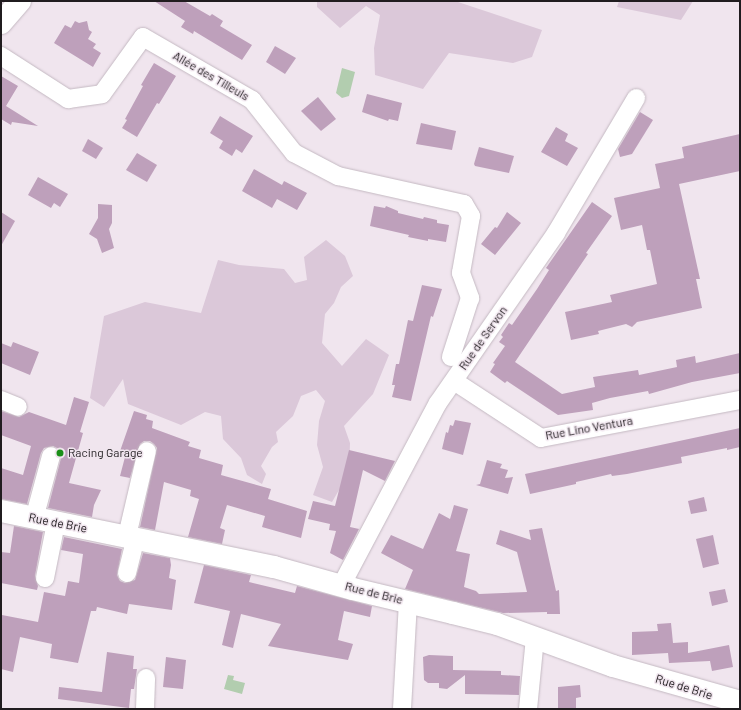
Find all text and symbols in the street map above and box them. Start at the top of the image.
street label: Allée des Tilleuls [170,48,252,104]
street label: Rue de Servon [456,303,510,373]
street label: Rue Lino Ventura [544,413,634,443]
place label: Racing Garage [68,446,143,460]
marker: Racing Garage [55,448,65,458]
street label: Rue de Brie [28,510,88,536]
street label: Rue de Brie [344,579,404,607]
street label: Rue de Brie [654,671,714,703]

